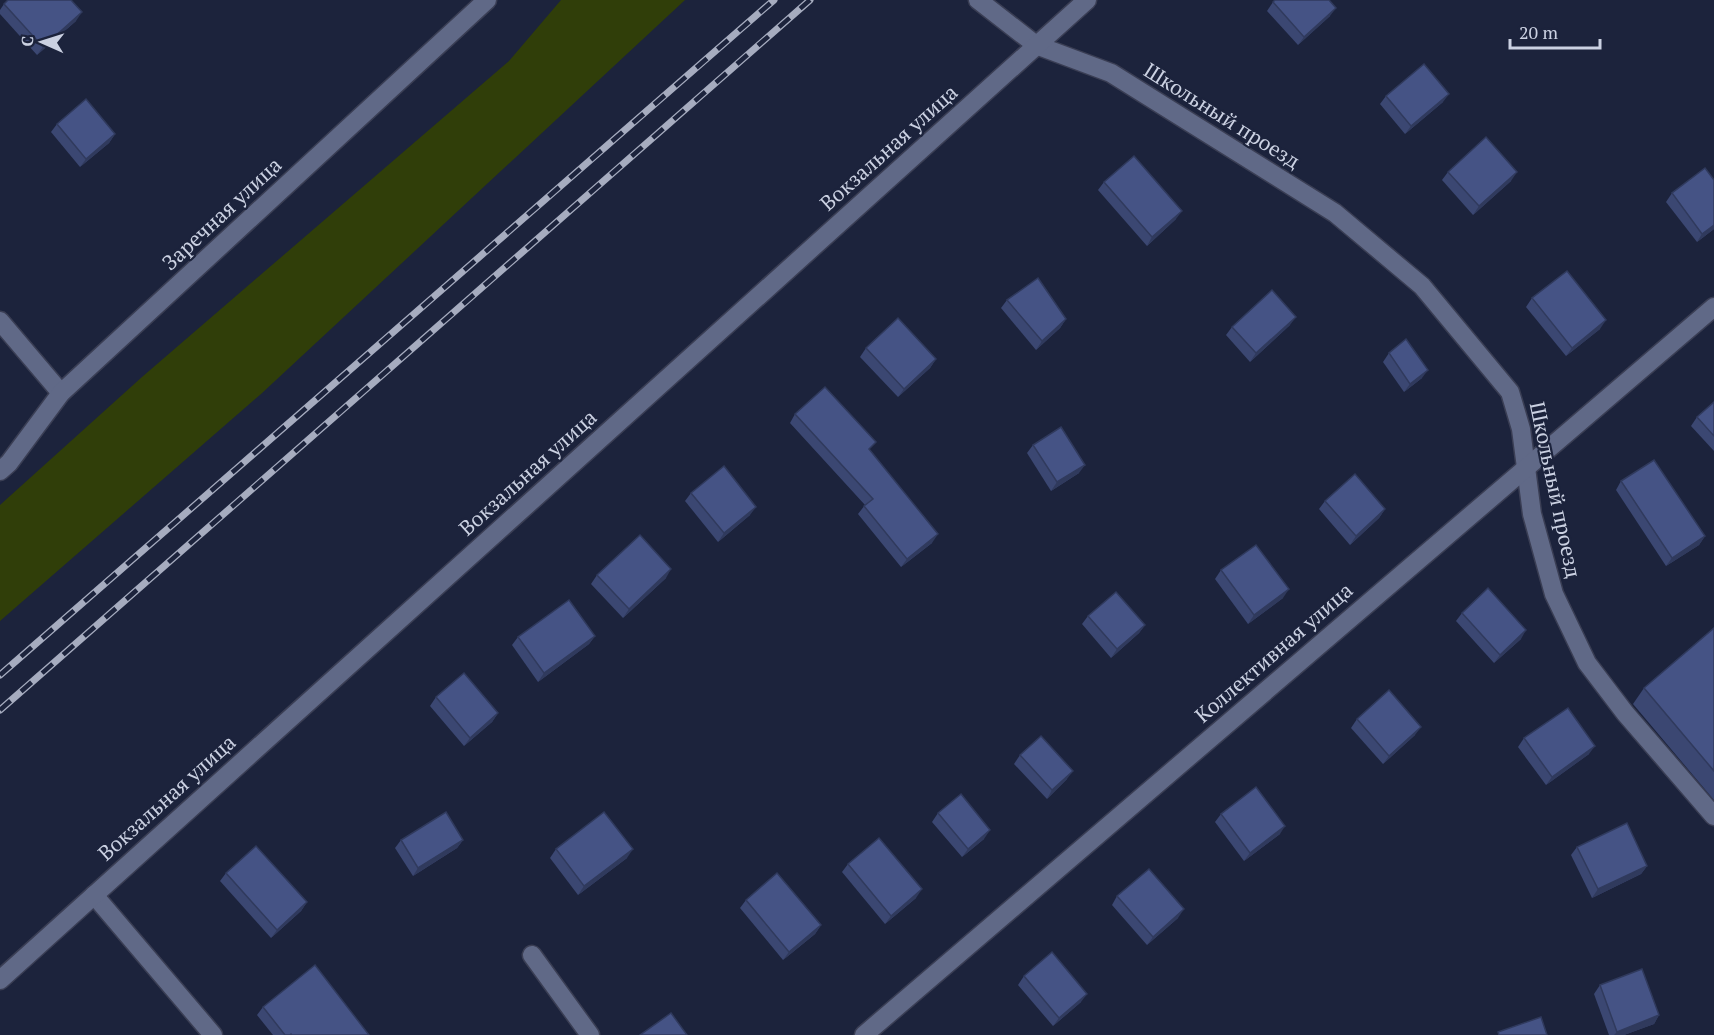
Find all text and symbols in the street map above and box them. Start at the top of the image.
north arrow [12,12,72,72]
scale bar [1510,12,1600,50]
text: 20 m [1519,20,1559,44]
text: С [16,35,38,47]
street label: Школьный проезд [1139,56,1306,174]
street label: Вокзальная улица [814,78,963,217]
street label: Заречная улица [156,150,287,276]
street label: Школьный проезд [1524,399,1588,580]
street label: Вокзальная улица [453,403,602,542]
street label: Коллективная улица [1189,576,1358,729]
street label: Вокзальная улица [92,728,241,867]

